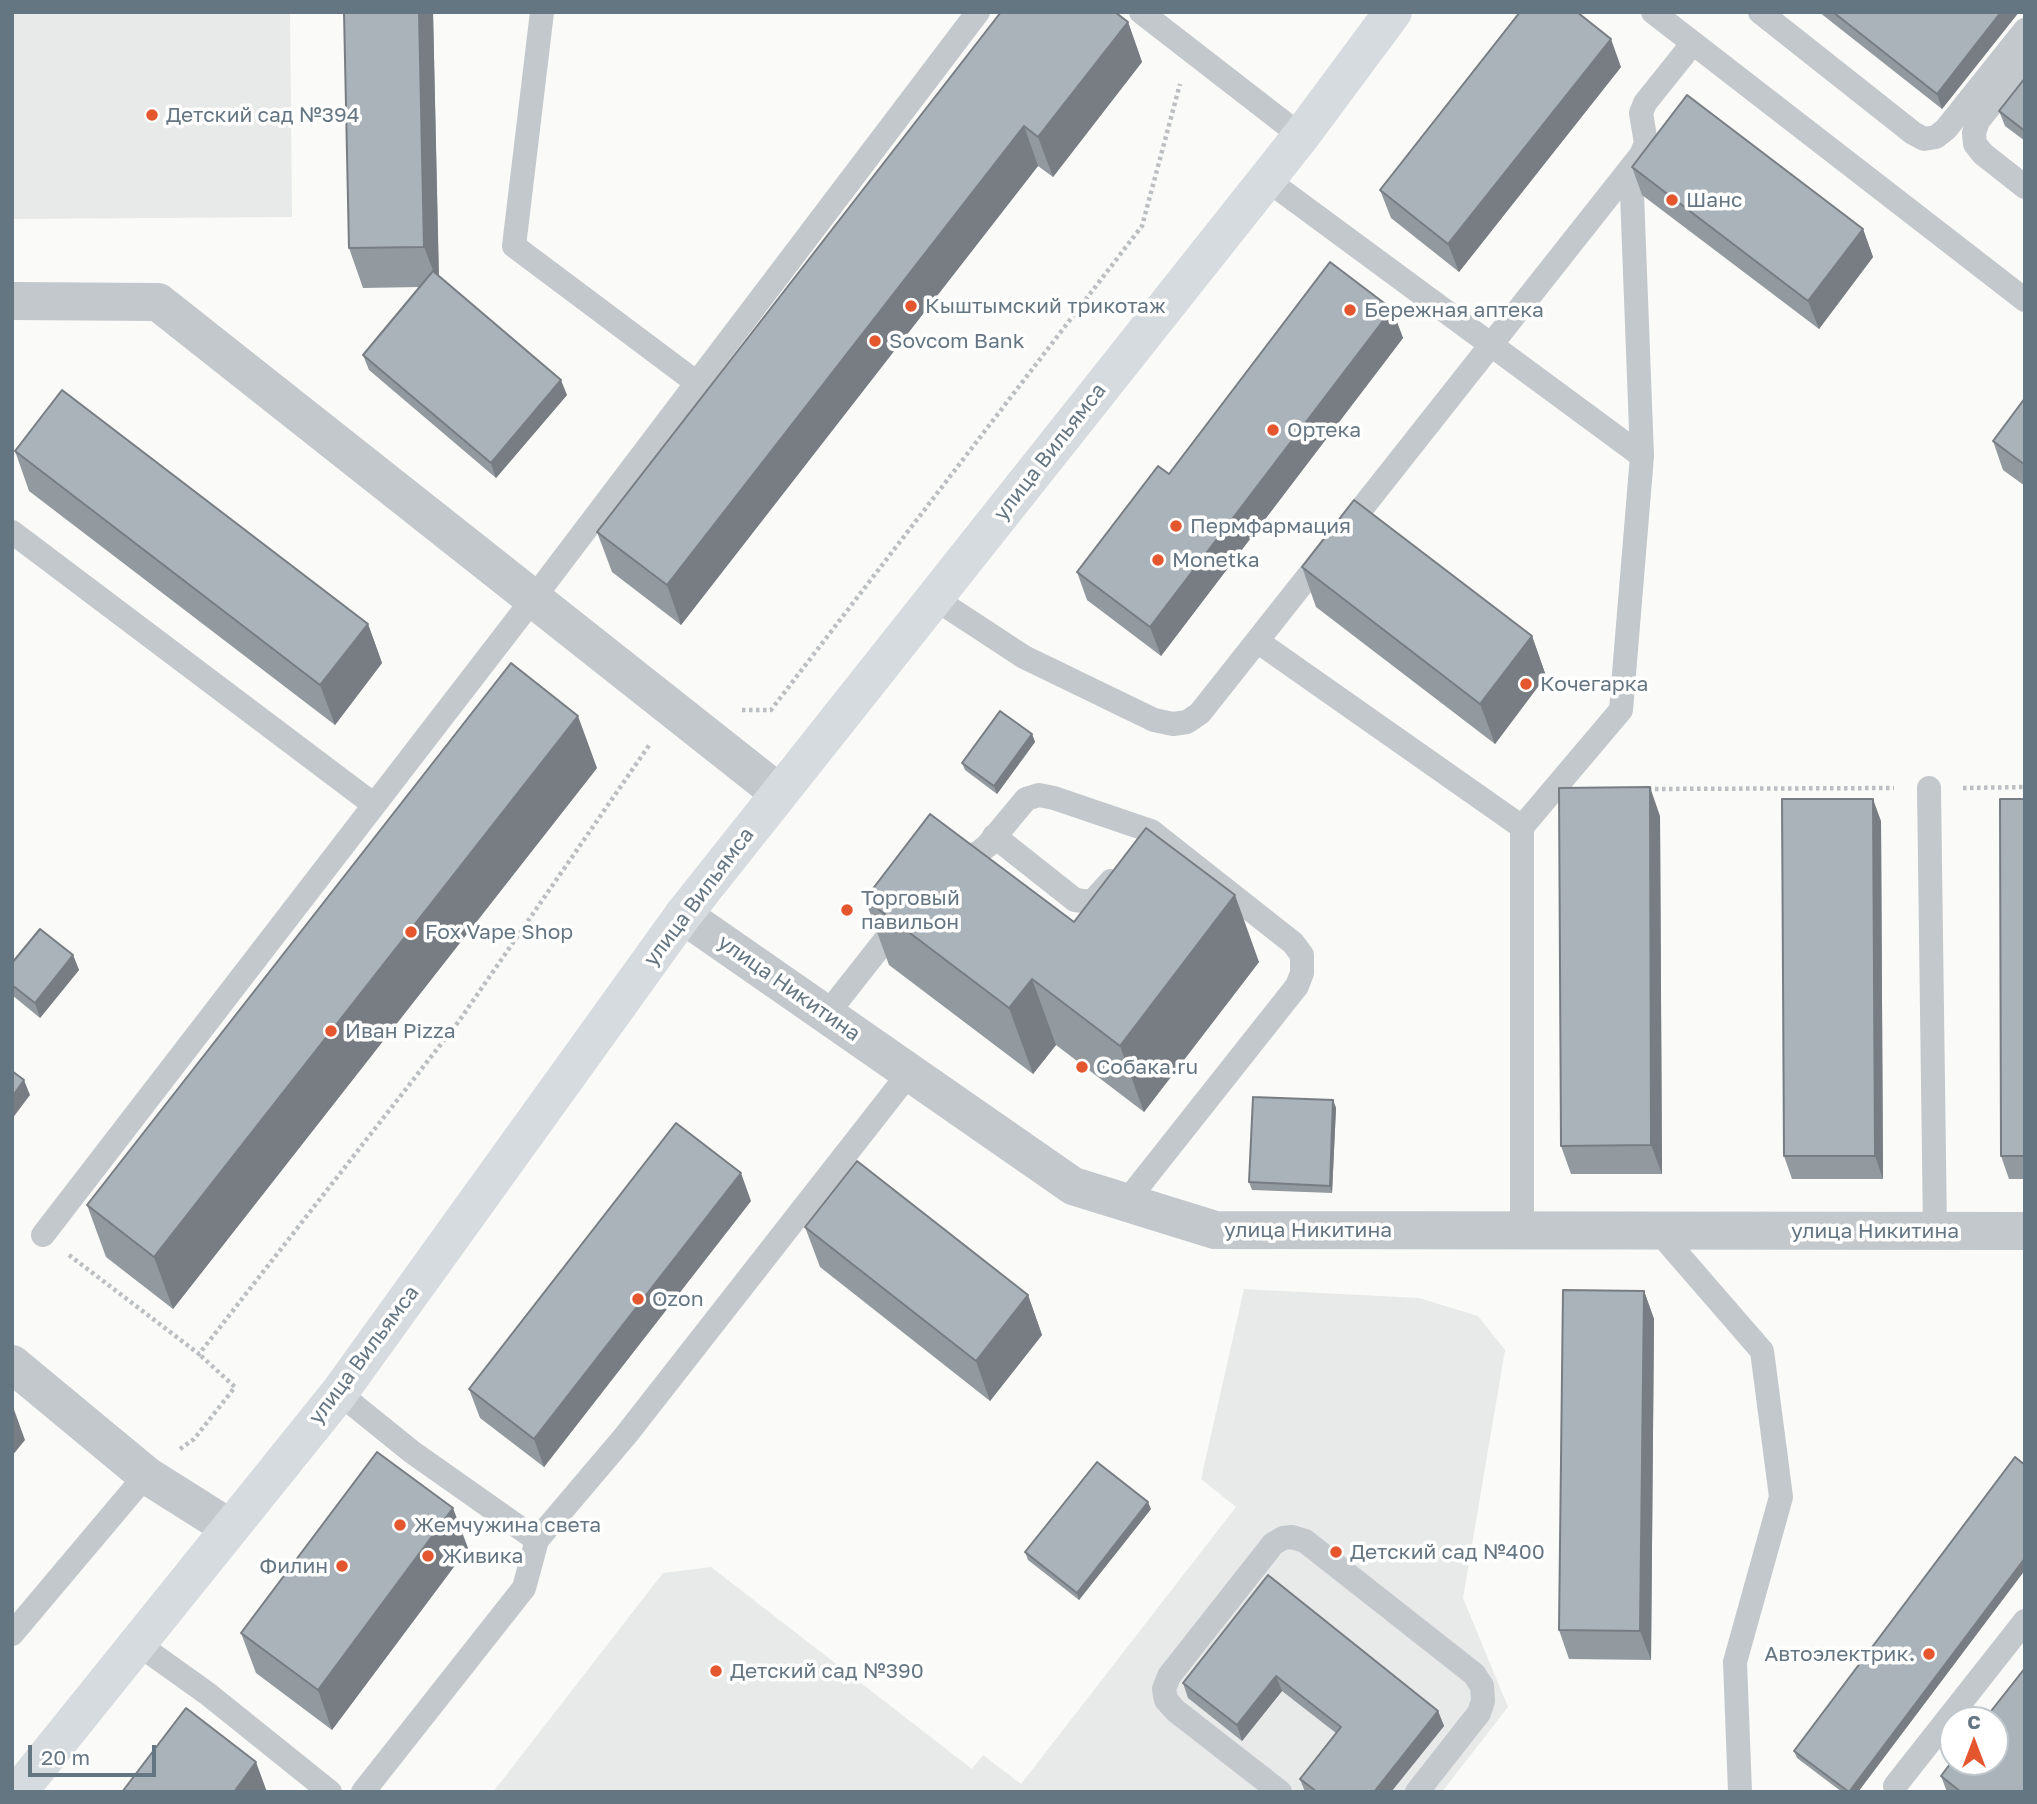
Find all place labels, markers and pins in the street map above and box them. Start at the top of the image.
place label: Детский сад №394 [166,102,360,128]
marker: Детский сад №394 [144,107,160,123]
place label: Шанс [1686,187,1742,213]
marker: Шанс [1664,192,1680,208]
place label: Кыштымский трикотаж [925,293,1166,319]
place label: Бережная аптека [1364,297,1544,323]
marker: Кыштымский трикотаж [903,298,919,314]
marker: Бережная аптека [1342,302,1358,318]
place label: Sovcom Bank [889,328,1025,354]
marker: Sovcom Bank [867,333,883,349]
place label: Ортека [1287,417,1361,443]
marker: Ортека [1265,422,1281,438]
place label: Пермфармация [1190,513,1351,539]
marker: Пермфармация [1168,518,1184,534]
place label: Monetka [1172,547,1260,573]
marker: Monetka [1150,552,1166,568]
place label: Кочегарка [1540,671,1648,697]
marker: Кочегарка [1518,676,1534,692]
place label: Торговый павильон [861,885,960,935]
marker: Торговый павильон [839,902,855,918]
place label: Fox Vape Shop [425,919,573,945]
marker: Fox Vape Shop [403,924,419,940]
place label: Иван Pizza [345,1018,456,1044]
marker: Иван Pizza [323,1023,339,1039]
place label: Собака.ru [1096,1054,1198,1080]
marker: Собака.ru [1074,1059,1090,1075]
place label: Ozon [652,1286,704,1312]
marker: Ozon [630,1291,646,1307]
place label: Жемчужина света [414,1512,601,1538]
marker: Жемчужина света [392,1517,408,1533]
place label: Детский сад №400 [1350,1539,1545,1565]
place label: Живика [442,1543,523,1569]
marker: Детский сад №400 [1328,1544,1344,1560]
marker: Живика [420,1548,436,1564]
place label: Филин [259,1553,328,1579]
marker: Филин [334,1558,350,1574]
place label: Автоэлектрик. [1764,1641,1915,1667]
marker: Автоэлектрик. [1921,1646,1937,1662]
place label: Детский сад №390 [730,1658,924,1684]
marker: Детский сад №390 [708,1663,724,1679]

